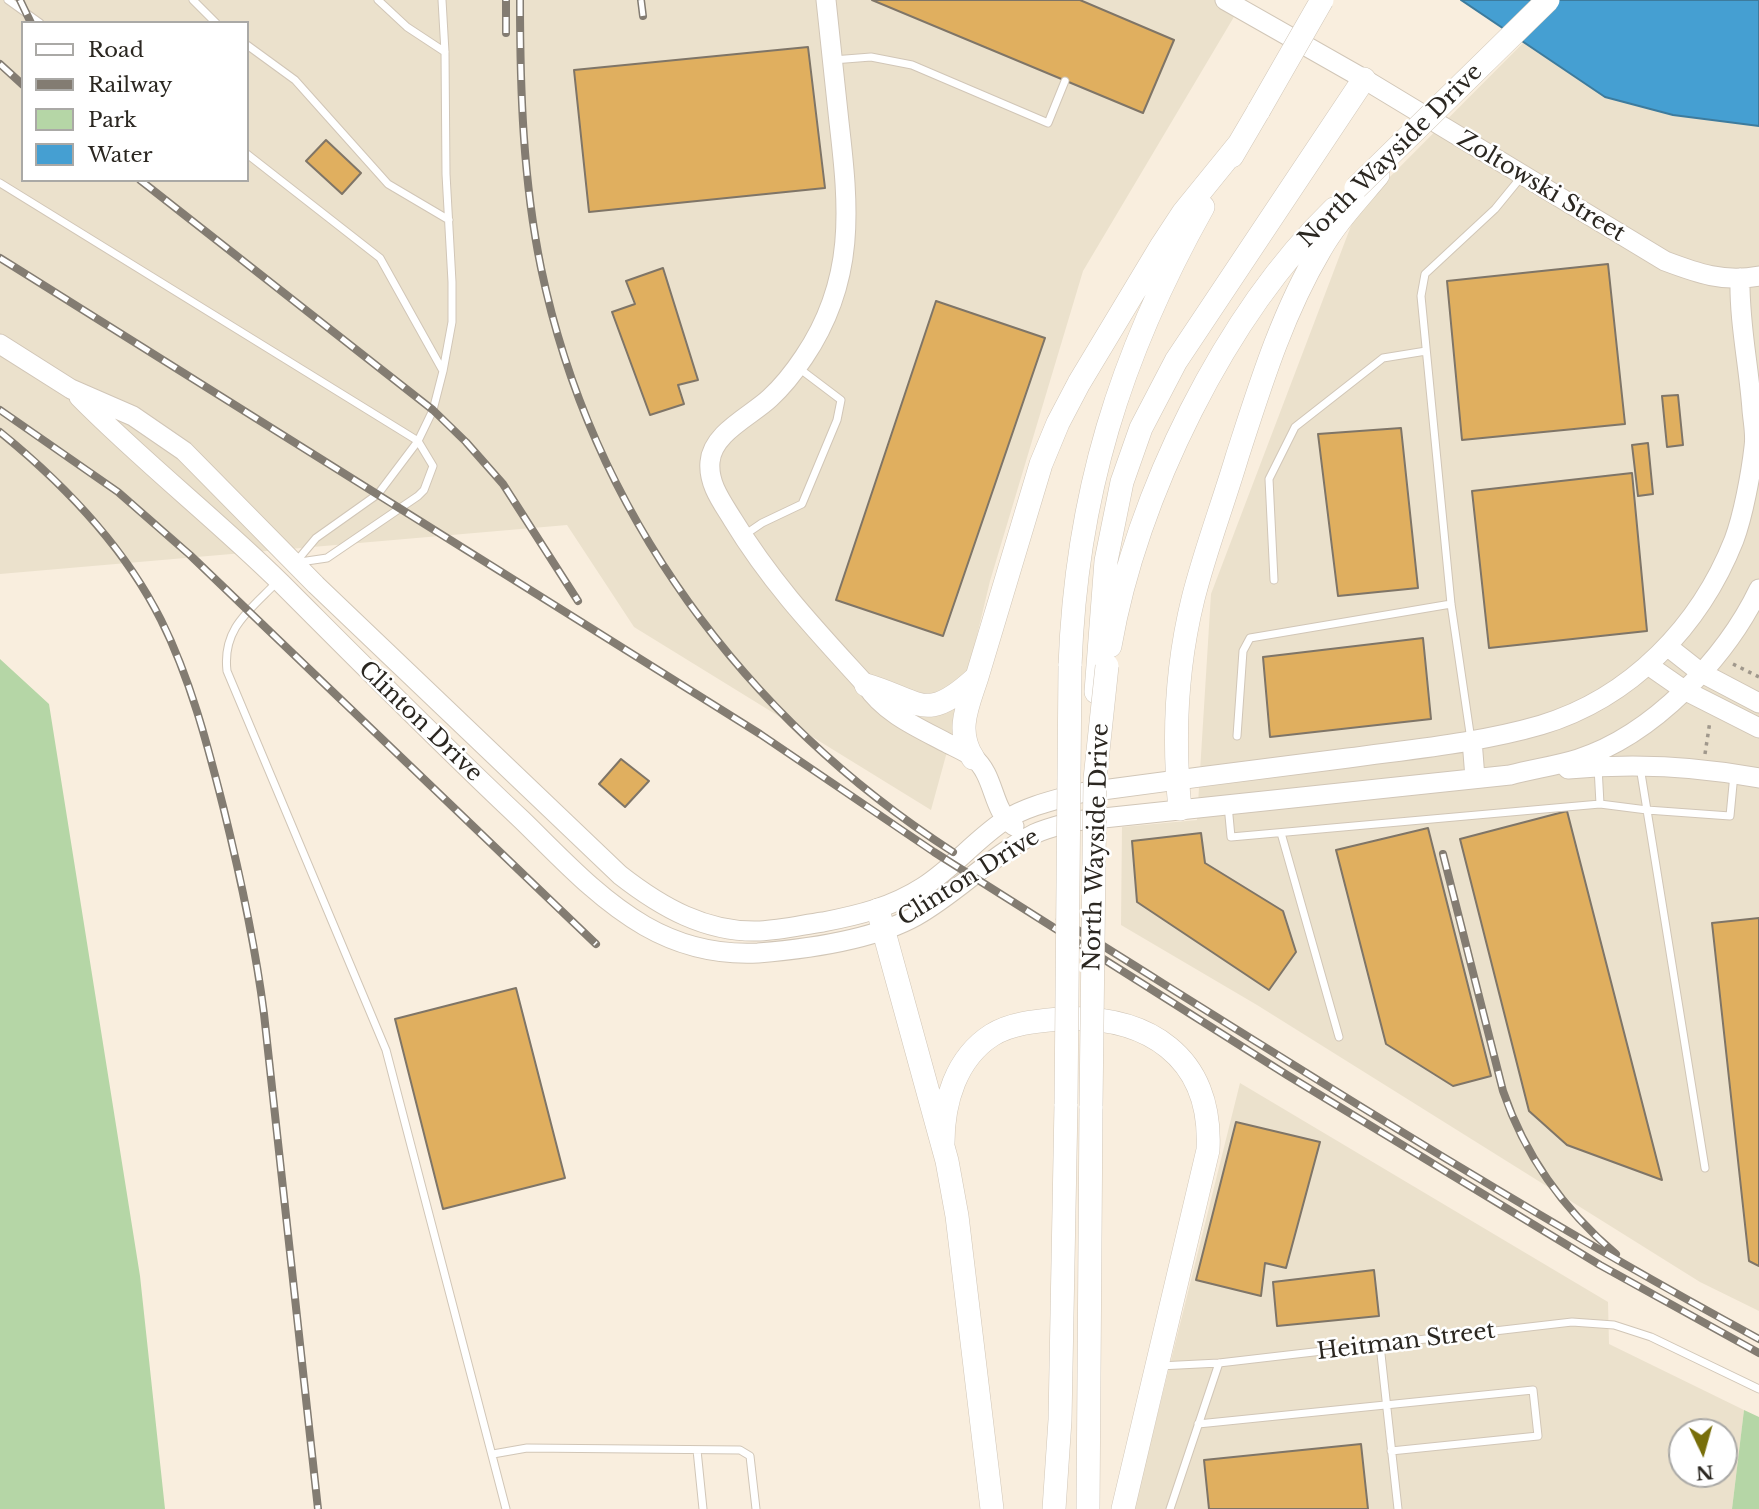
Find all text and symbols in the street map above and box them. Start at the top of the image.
legend [21,21,248,182]
text: Road [88,37,144,63]
street label: North Wayside Drive [1294,59,1488,253]
text: Railway [88,72,172,98]
text: Park [88,107,137,133]
street label: Zoltowski Street [1452,126,1630,248]
text: Water [88,142,152,168]
street label: Clinton Drive [352,656,488,788]
street label: North Wayside Drive [1079,723,1115,971]
street label: Clinton Drive [893,823,1045,933]
street label: Heitman Street [1315,1317,1497,1367]
north arrow [1668,1418,1738,1488]
text: N [1695,1460,1715,1485]

